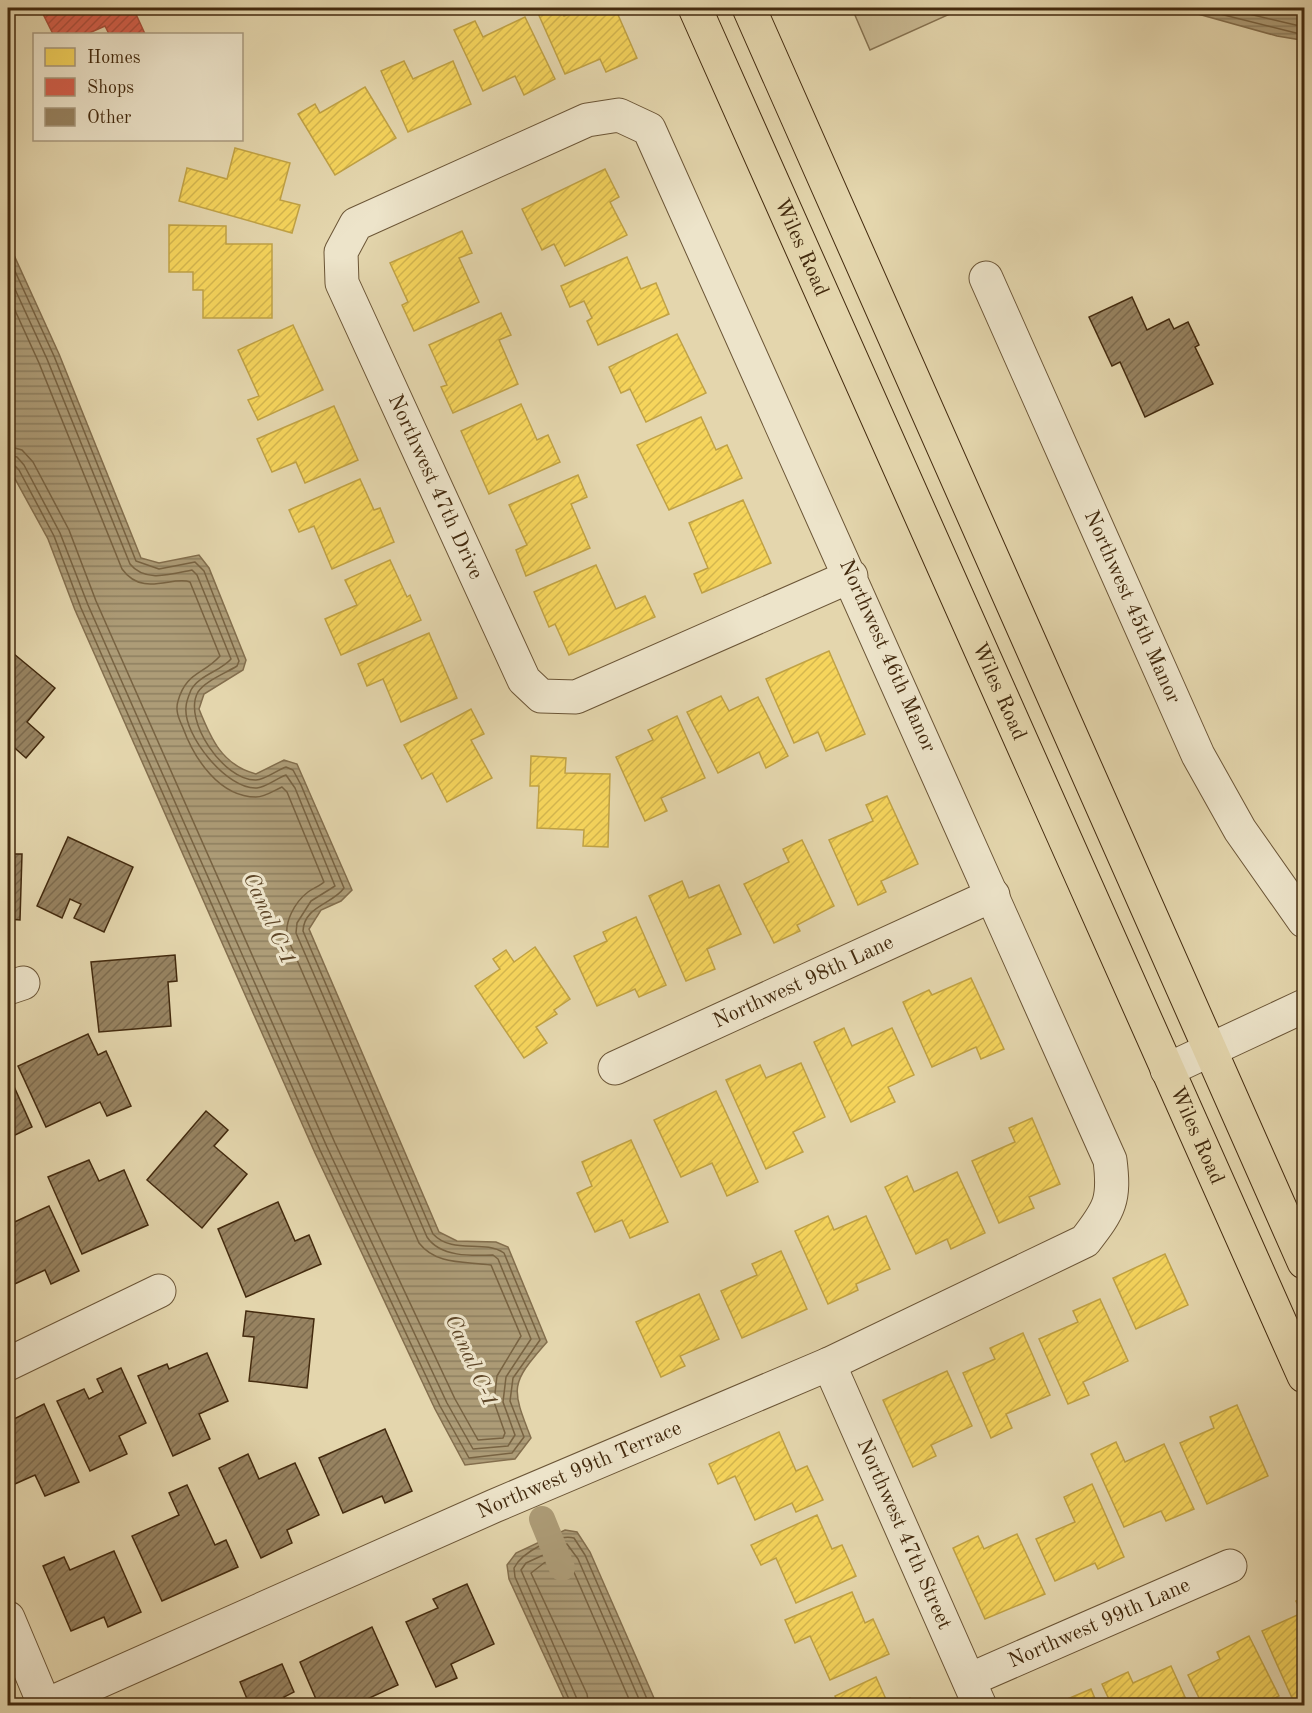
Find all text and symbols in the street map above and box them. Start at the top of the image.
legend [33,33,243,141]
text: Homes [87,49,141,67]
text: Shops [87,79,134,97]
text: Other [87,109,132,127]
street label: Wiles Road [771,195,832,299]
street label: Northwest 47th Drive [384,391,487,583]
street label: Northwest 45th Manor [1080,507,1184,707]
street label: Northwest 46th Manor [835,556,939,756]
street label: Wiles Road [968,639,1030,743]
water label: Canal C-1 [239,869,299,969]
street label: Northwest 98th Lane [710,932,897,1032]
street label: Wiles Road [1166,1083,1228,1187]
water label: Canal C-1 [441,1311,501,1411]
street label: Northwest 99th Terrace [474,1417,685,1523]
street label: Northwest 47th Street [853,1436,955,1633]
street label: Northwest 99th Lane [1005,1574,1193,1672]

